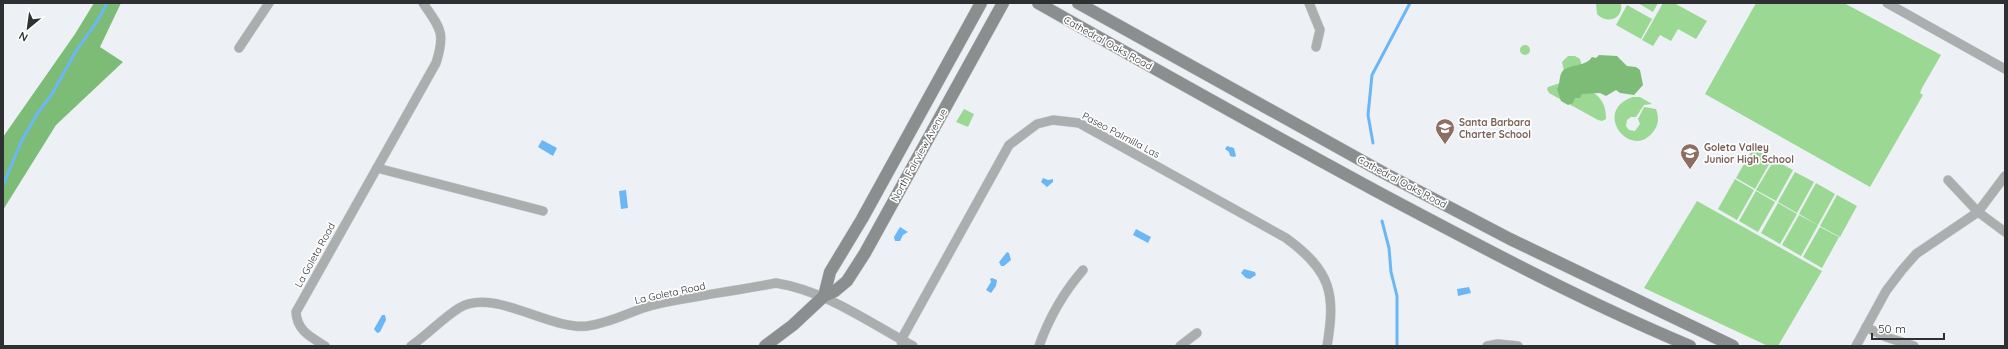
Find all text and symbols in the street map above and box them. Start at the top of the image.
north arrow [8,8,48,48]
street label: Cathedral Oaks Road [1061,13,1155,73]
text: N [16,29,30,45]
street label: North Fairview Avenue [888,106,950,204]
street label: Paseo Palmilla Las [1080,109,1162,161]
place label: Santa Barbara Charter School [1459,116,1531,141]
school or university icon: Santa Barbara Charter School [1434,117,1456,145]
place label: Goleta Valley Junior High School [1704,141,1794,166]
school or university icon: Goleta Valley Junior High School [1679,142,1701,170]
street label: Cathedral Oaks Road [1355,153,1449,211]
street label: La Goleta Road [292,220,338,290]
street label: La Goleta Road [633,279,707,307]
scale bar [1872,315,1944,341]
text: 50 m [1878,321,1906,336]

